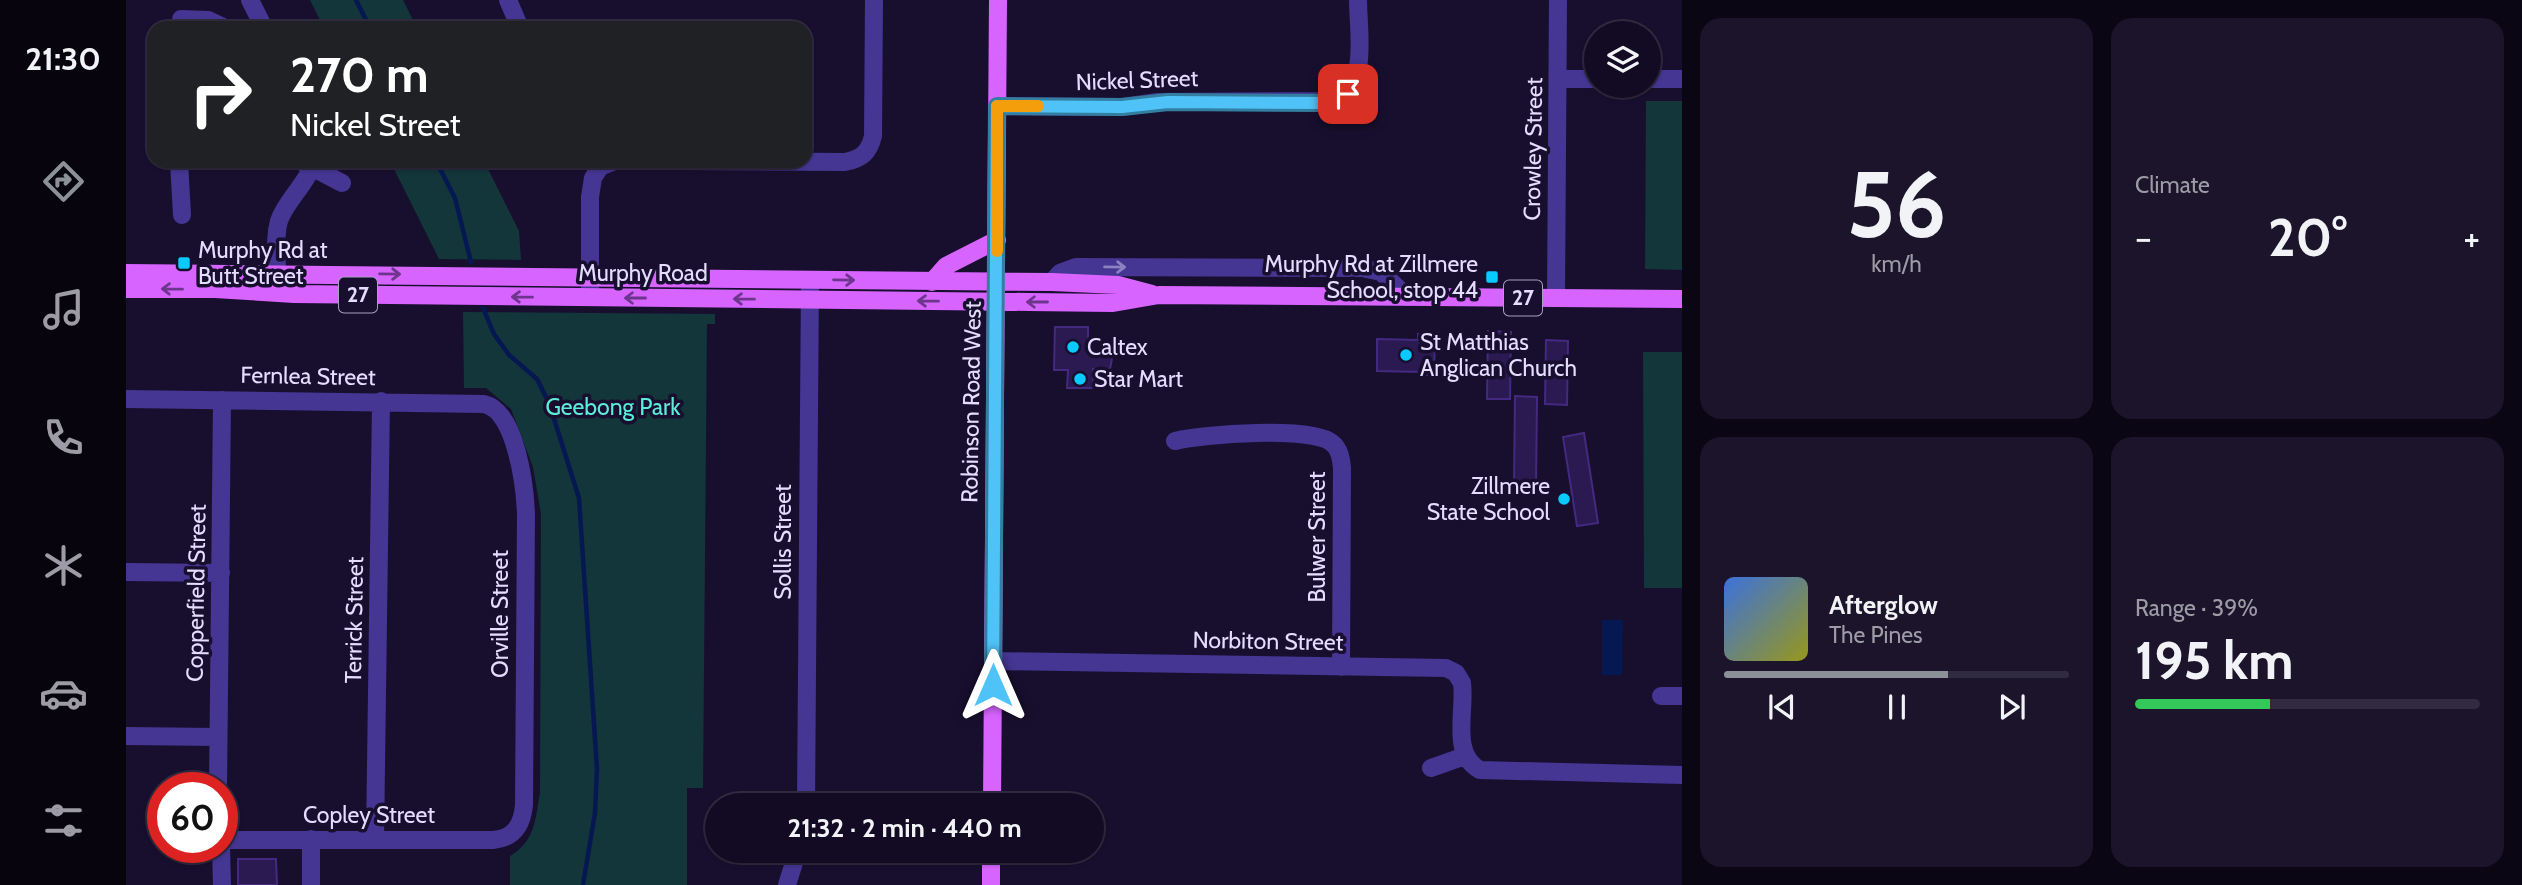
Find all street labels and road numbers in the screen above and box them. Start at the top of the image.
street label: Nickel Street [1075,64,1199,96]
street label: Crowley Street [1518,77,1548,221]
street label: Murphy Road [578,259,708,287]
road number: 27 [339,278,377,312]
road number: 27 [1504,280,1542,316]
street label: Robinson Road West [955,301,987,503]
street label: Fernlea Street [240,361,376,391]
street label: Bulwer Street [1303,471,1331,602]
street label: Sollis Street [769,484,797,600]
street label: Copperfield Street [180,504,212,682]
street label: Orville Street [486,550,514,678]
street label: Terrick Street [339,556,369,684]
street label: Norbiton Street [1192,626,1344,656]
street label: Copley Street [303,801,435,829]

